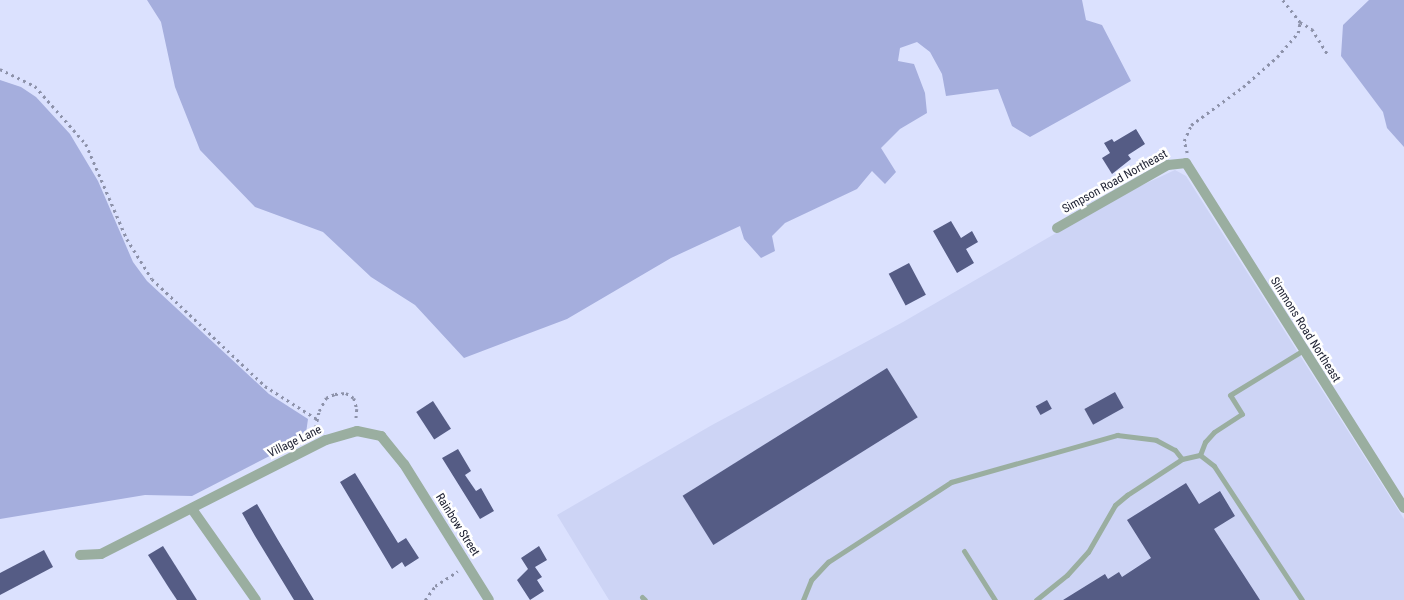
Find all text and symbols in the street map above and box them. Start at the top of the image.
street label: Simpson Road Northeast [1060,147,1170,217]
street label: Simmons Road Northeast [1267,275,1343,385]
street label: Village Lane [266,423,324,461]
street label: Rainbow Street [432,491,482,559]

